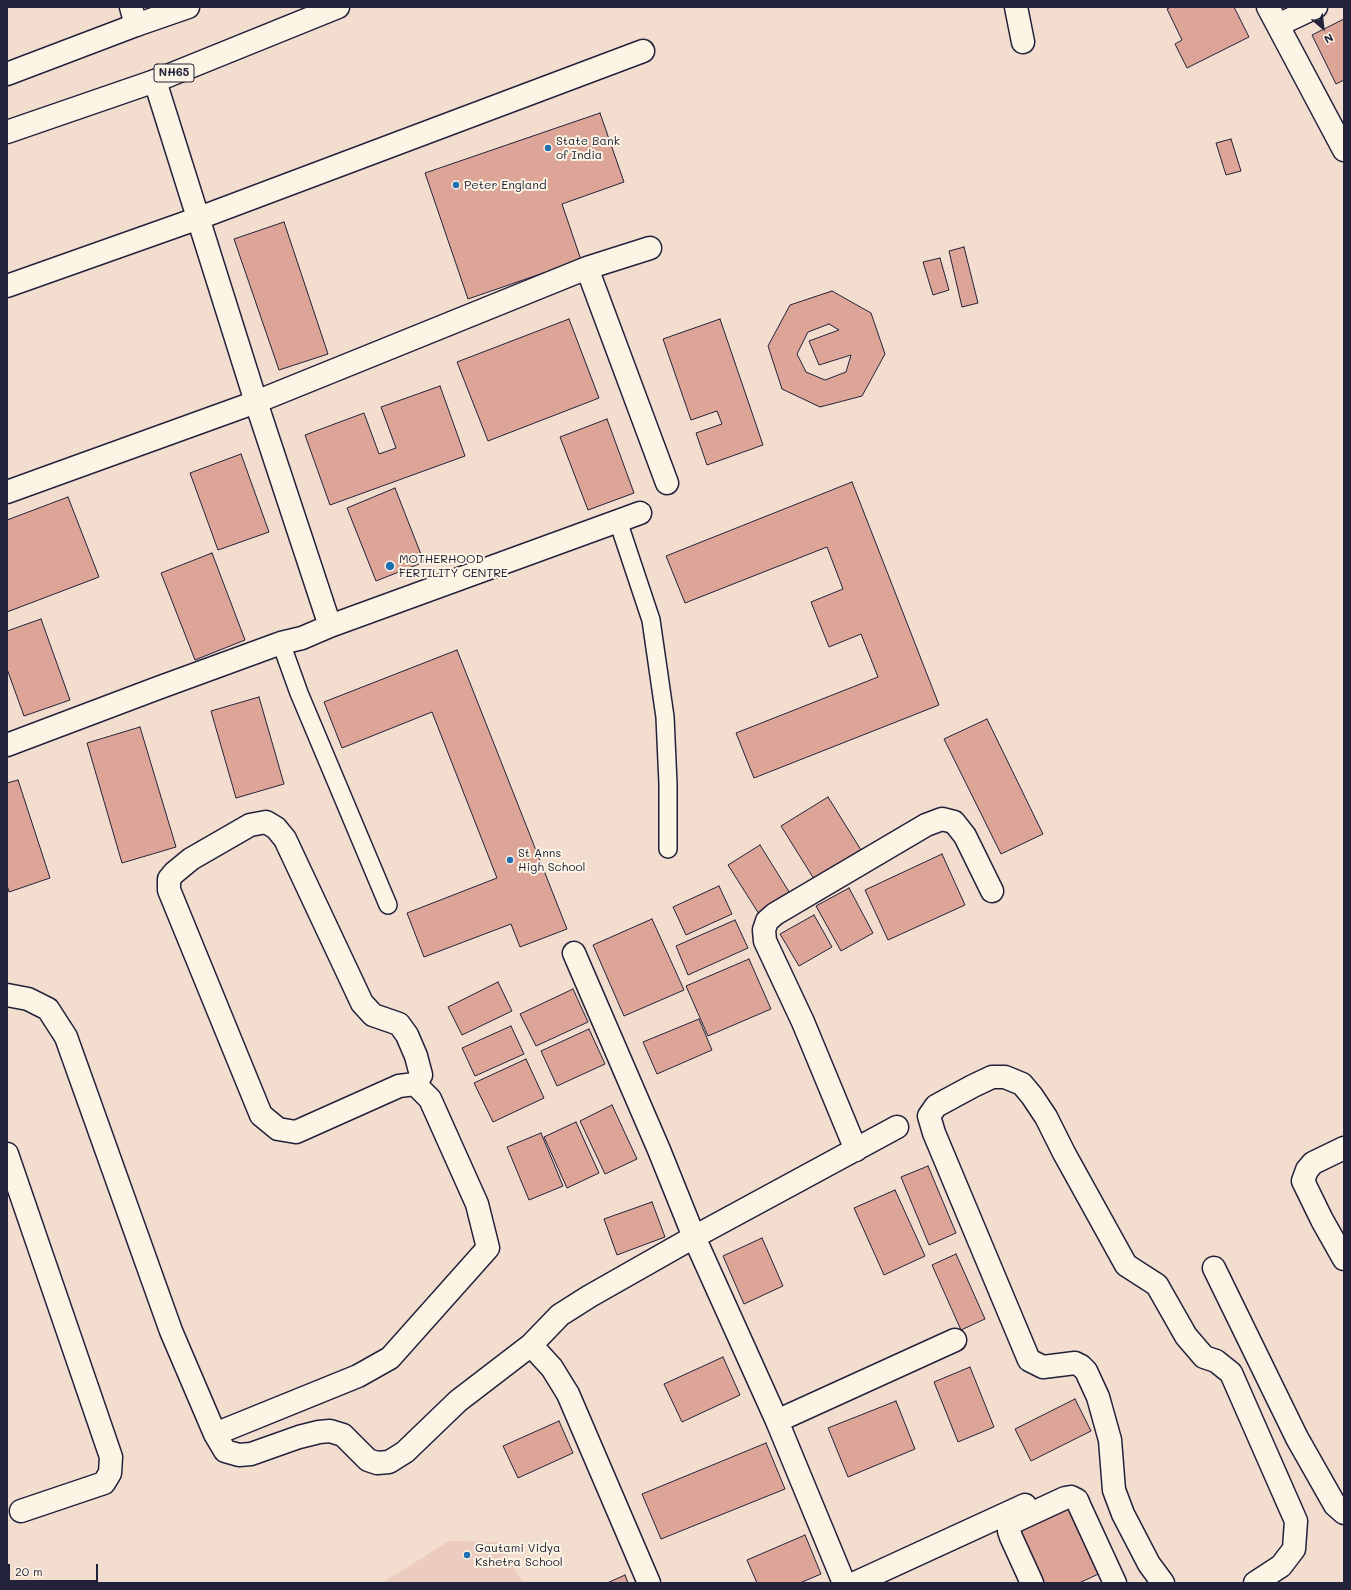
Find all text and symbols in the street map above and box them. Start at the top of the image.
north arrow [1303,8,1343,48]
text: N [1322,30,1336,48]
road number: NH65 [154,64,194,82]
place label: State Bank of India [556,134,620,162]
marker: State Bank of India [543,143,553,153]
place label: Peter England [464,178,547,192]
marker: Peter England [451,180,461,190]
place label: MOTHERHOOD FERTILITY CENTRE [399,552,508,580]
marker: MOTHERHOOD FERTILITY CENTRE [384,560,396,572]
place label: St Anns High School [518,846,586,874]
marker: St Anns High School [505,855,515,865]
place label: Gautami Vidya Kshetra School [475,1541,563,1569]
marker: Gautami Vidya Kshetra School [462,1550,472,1560]
scale bar [10,1556,100,1582]
text: 20 m [15,1563,43,1579]

